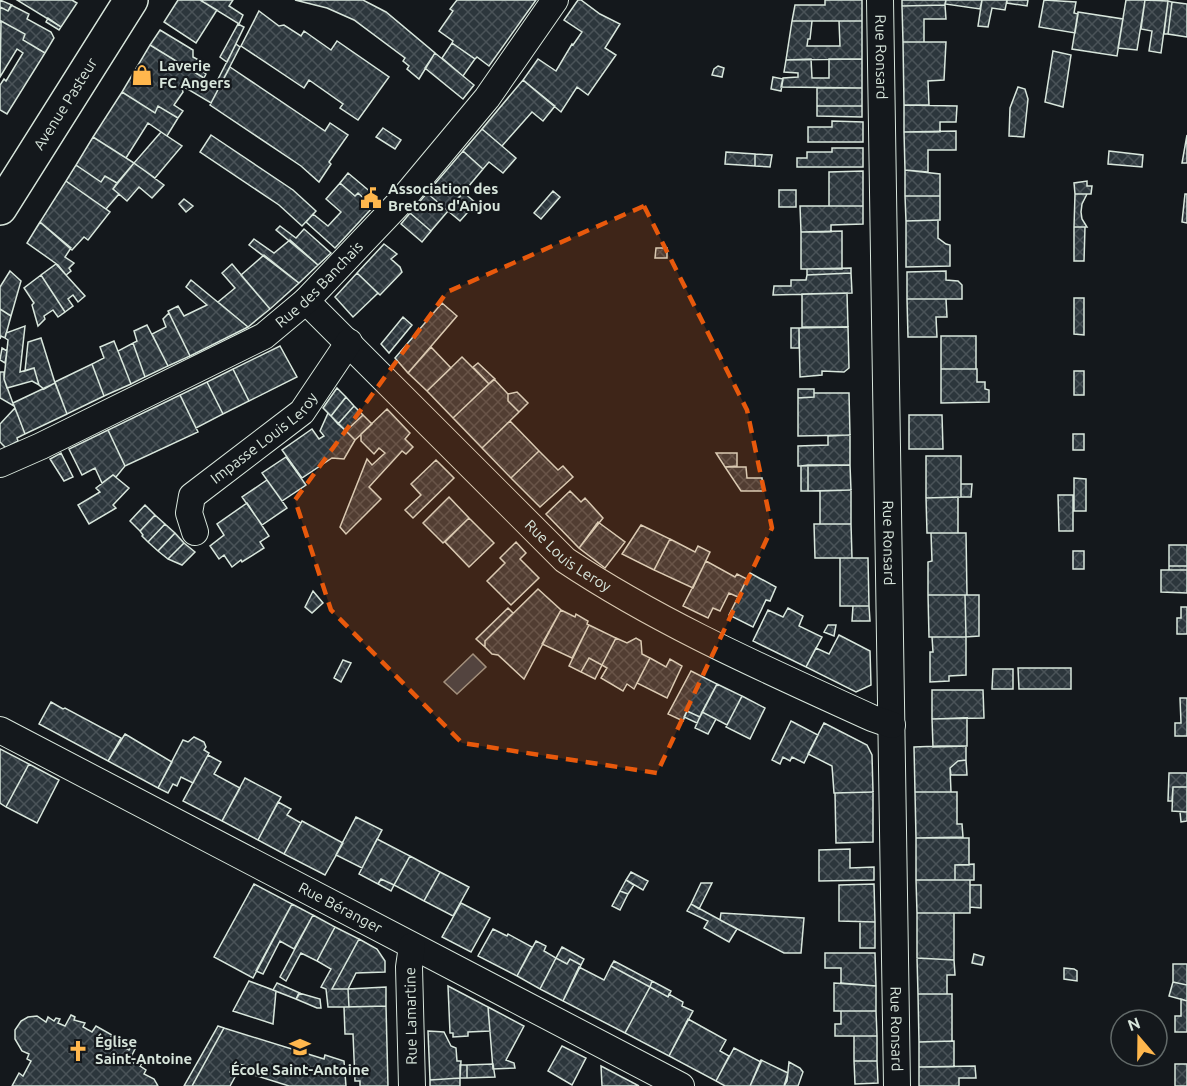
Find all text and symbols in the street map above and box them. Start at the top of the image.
street label: Rue Ronsard [872,14,891,100]
street label: Avenue Pasteur [30,54,101,153]
place label: Laverie FC Angers [159,57,231,91]
shop icon: Laverie FC Angers [130,63,154,87]
place label: Association des Bretons d'Anjou [388,180,500,214]
public building icon: Association des Bretons d'Anjou [359,186,383,210]
street label: Rue des Banchais [272,238,366,331]
street label: Impasse Louis Leroy [207,389,321,487]
street label: Rue Ronsard [880,500,898,586]
street label: Rue Louis Leroy [522,516,614,595]
street label: Rue Béranger [296,879,386,936]
street label: Rue Lamartine [401,967,420,1065]
street label: Rue Ronsard [887,986,906,1072]
north arrow [1109,1008,1169,1068]
text: N [1125,1013,1143,1034]
place label: Église Saint-Antoine [95,1033,192,1067]
school or university icon: École Saint-Antoine [288,1035,312,1059]
church icon: Église Saint-Antoine [66,1039,90,1063]
place label: École Saint-Antoine [231,1061,369,1078]

